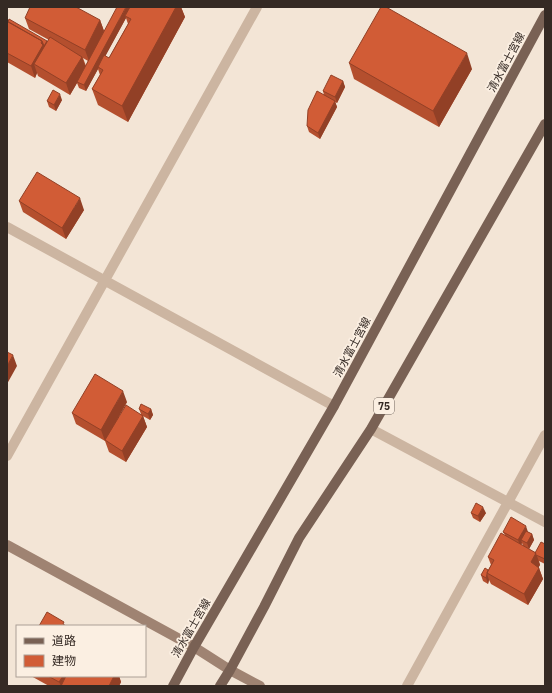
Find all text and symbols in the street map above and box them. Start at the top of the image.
street label: 清水富士宮線 [484,30,528,94]
street label: 清水富士宮線 [330,315,374,379]
road number: 75 [374,398,394,414]
street label: 清水富士宮線 [168,596,214,660]
legend [16,625,146,677]
text: 道路 [52,633,76,648]
text: 建物 [52,653,76,668]

